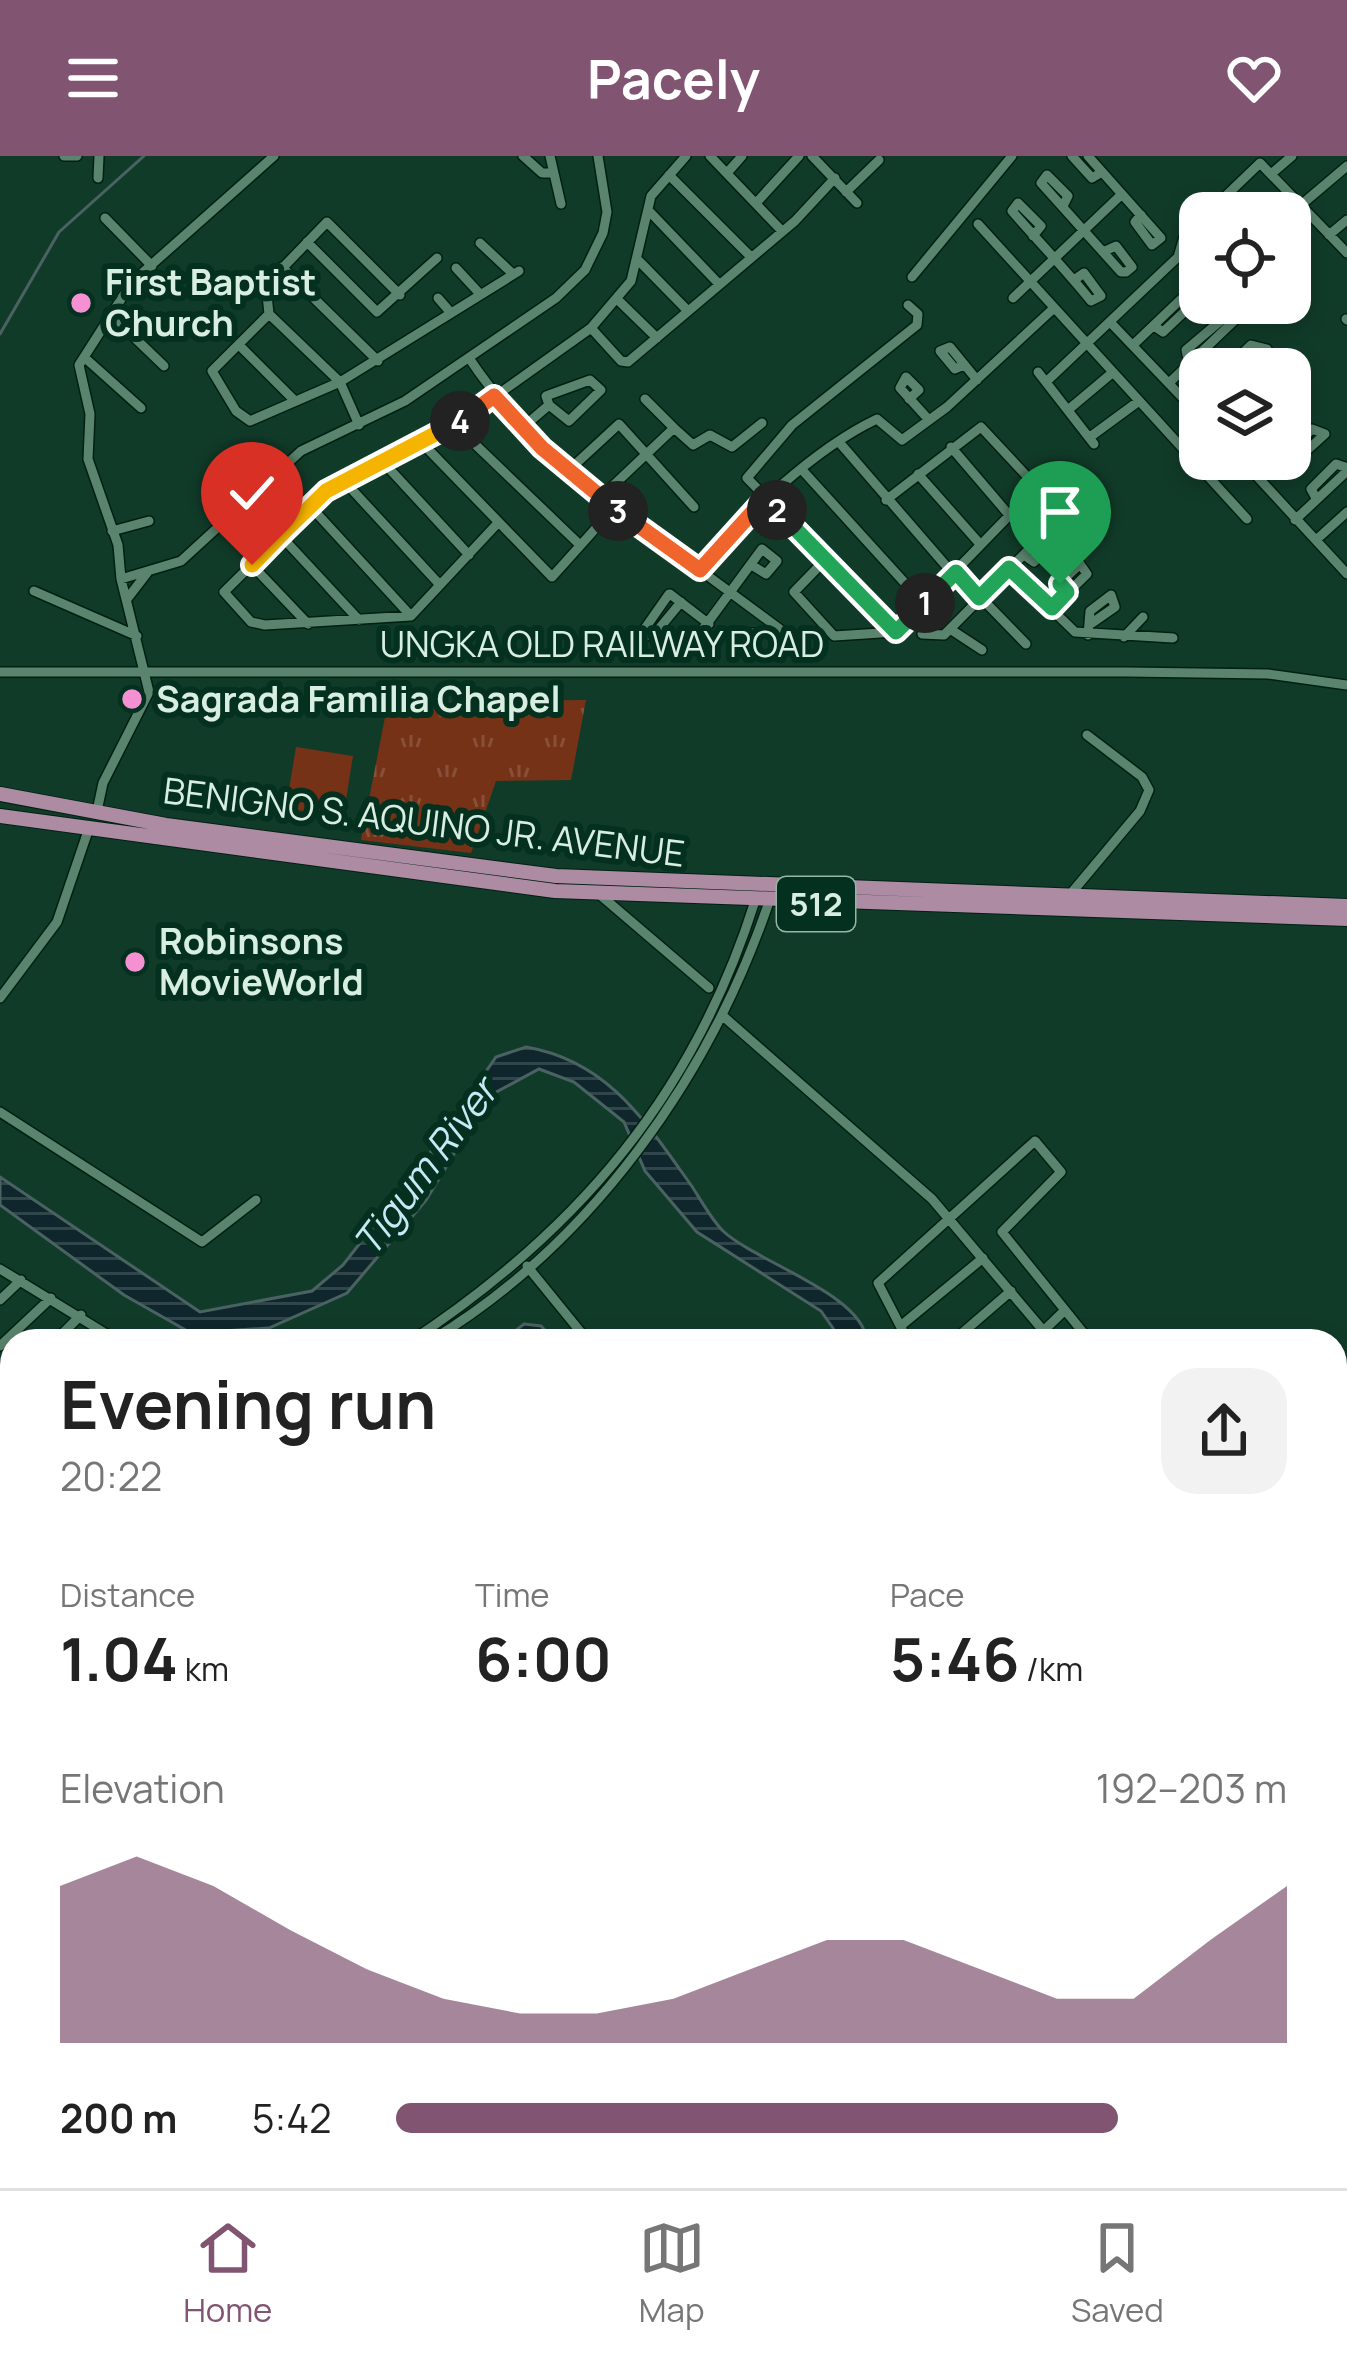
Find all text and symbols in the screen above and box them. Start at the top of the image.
text: Pacely [587,41,760,115]
icon: menu [60,45,126,111]
icon: heart [1221,45,1287,111]
map controls [1179,192,1311,480]
button: locate [1179,192,1311,324]
place label: First Baptist Church [105,257,316,347]
marker: First Baptist Church [68,290,94,316]
button: layers [1179,348,1311,480]
pin: 4 [430,391,490,451]
text: 4 [450,398,470,443]
pin [201,442,303,565]
icon: check [219,460,285,526]
pin [1009,461,1111,584]
icon: arrive [1027,479,1093,545]
pin: 2 [747,480,807,540]
pin: 3 [588,481,648,541]
text: 2 [767,487,787,532]
text: 3 [608,488,628,533]
pin: 1 [895,573,955,633]
text: 1 [918,580,932,625]
street label: UNGKA OLD RAILWAY ROAD [380,619,824,668]
place label: Sagrada Familia Chapel [156,674,561,723]
marker: Sagrada Familia Chapel [119,686,145,712]
street label: BENIGNO S. AQUINO JR. AVENUE [161,765,688,878]
road number: 512 [777,877,855,931]
place label: Robinsons MovieWorld [159,916,364,1006]
marker: Robinsons MovieWorld [122,949,148,975]
water label: Tigum River [340,1063,512,1266]
text: Evening run [60,1359,436,1449]
button: share [1161,1368,1287,1494]
text: 20:22 [60,1449,162,1503]
text: Distance [60,1572,195,1617]
text: Time [475,1572,550,1617]
text: Pace [890,1572,965,1617]
text: 1.04 [60,1617,178,1699]
text: 6:00 [475,1617,612,1699]
text: 5:46 [890,1617,1020,1699]
text: km [178,1646,229,1691]
text: /km [1020,1646,1083,1691]
text: Elevation [60,1761,225,1815]
text: 192–203 m [1096,1761,1287,1815]
text: 200 m [60,2091,177,2145]
text: 5:42 [252,2091,331,2145]
tab: Home [183,2215,272,2332]
tab: Map [639,2215,705,2332]
tab: Saved [1071,2215,1164,2332]

